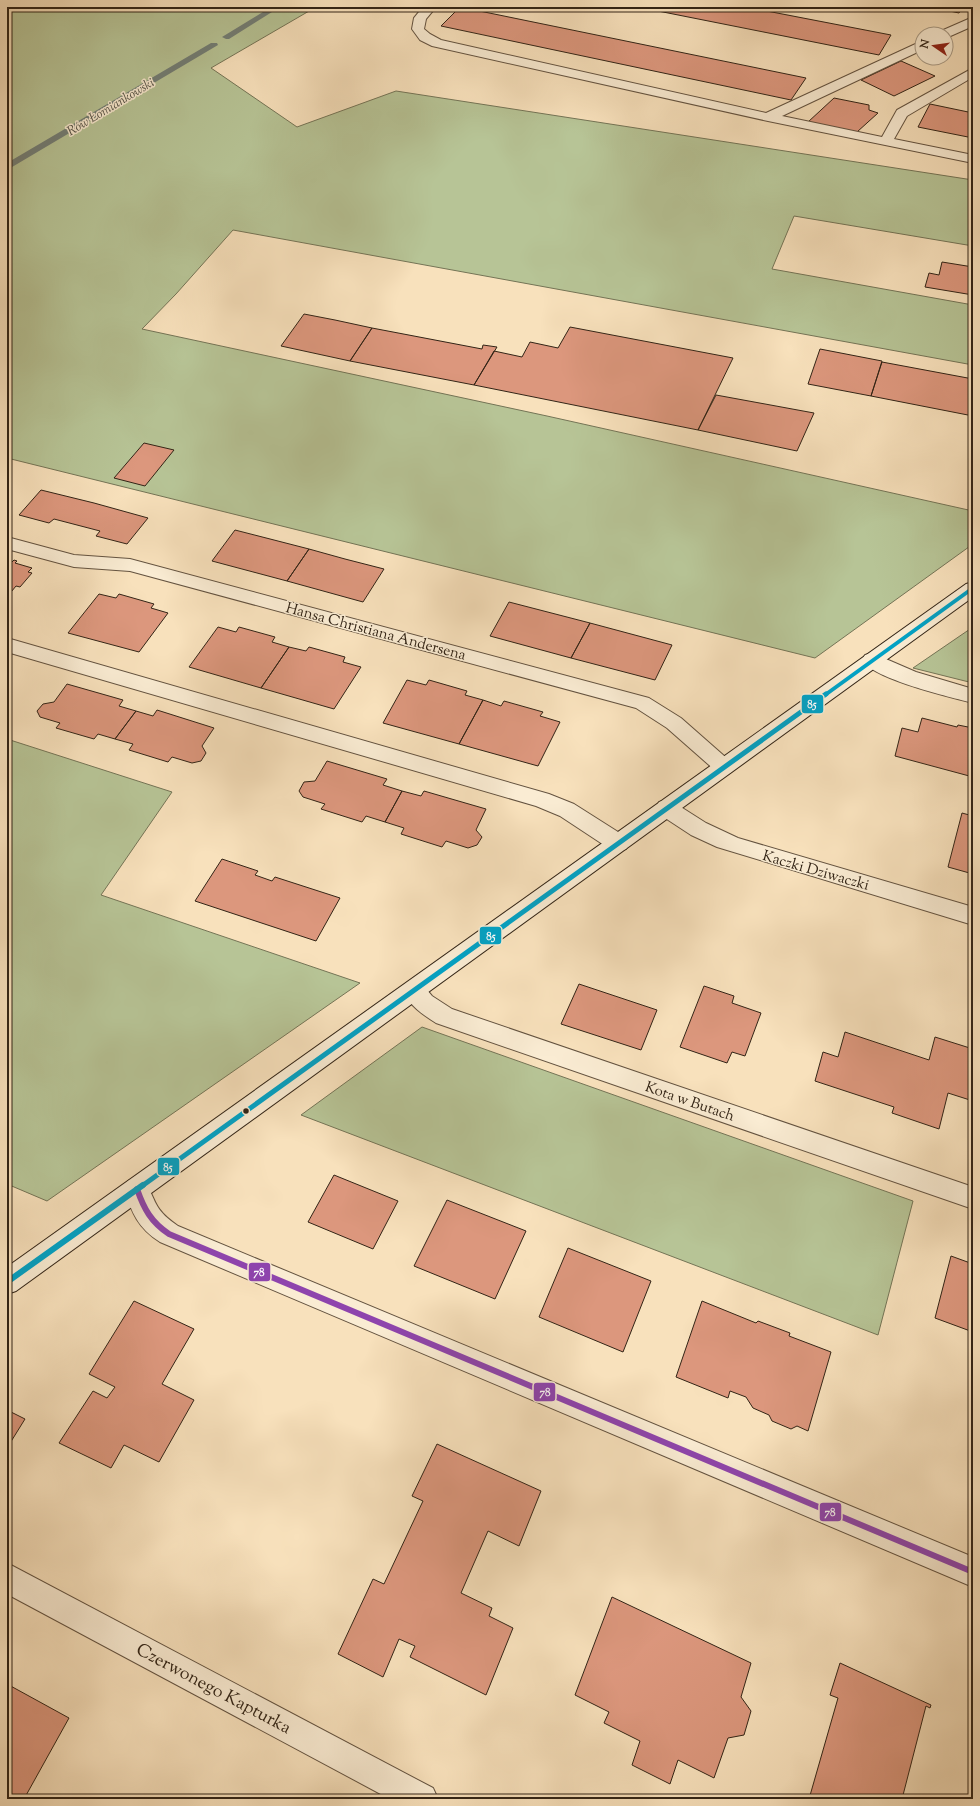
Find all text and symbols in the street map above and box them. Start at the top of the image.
north arrow [914,26,954,66]
text: N [916,38,934,51]
water label: Rów Łomiankowski [64,75,158,141]
street label: Hansa Christiana Andersena [283,598,468,667]
line badge: 85 [801,694,824,714]
text: 85 [807,697,817,713]
street label: Kaczki Dziwaczki [760,846,871,897]
line badge: 85 [479,926,502,945]
text: 85 [486,929,496,945]
street label: Kota w Butach [642,1077,737,1128]
unlabelled marker [241,1106,251,1116]
line badge: 85 [157,1157,180,1176]
text: 85 [163,1160,173,1176]
line badge: 78 [248,1262,271,1282]
text: 78 [253,1265,265,1281]
line badge: 78 [533,1382,556,1402]
text: 78 [539,1385,551,1401]
line badge: 78 [819,1502,842,1522]
text: 78 [824,1505,836,1521]
street label: Czerwonego Kapturka [131,1638,295,1742]

